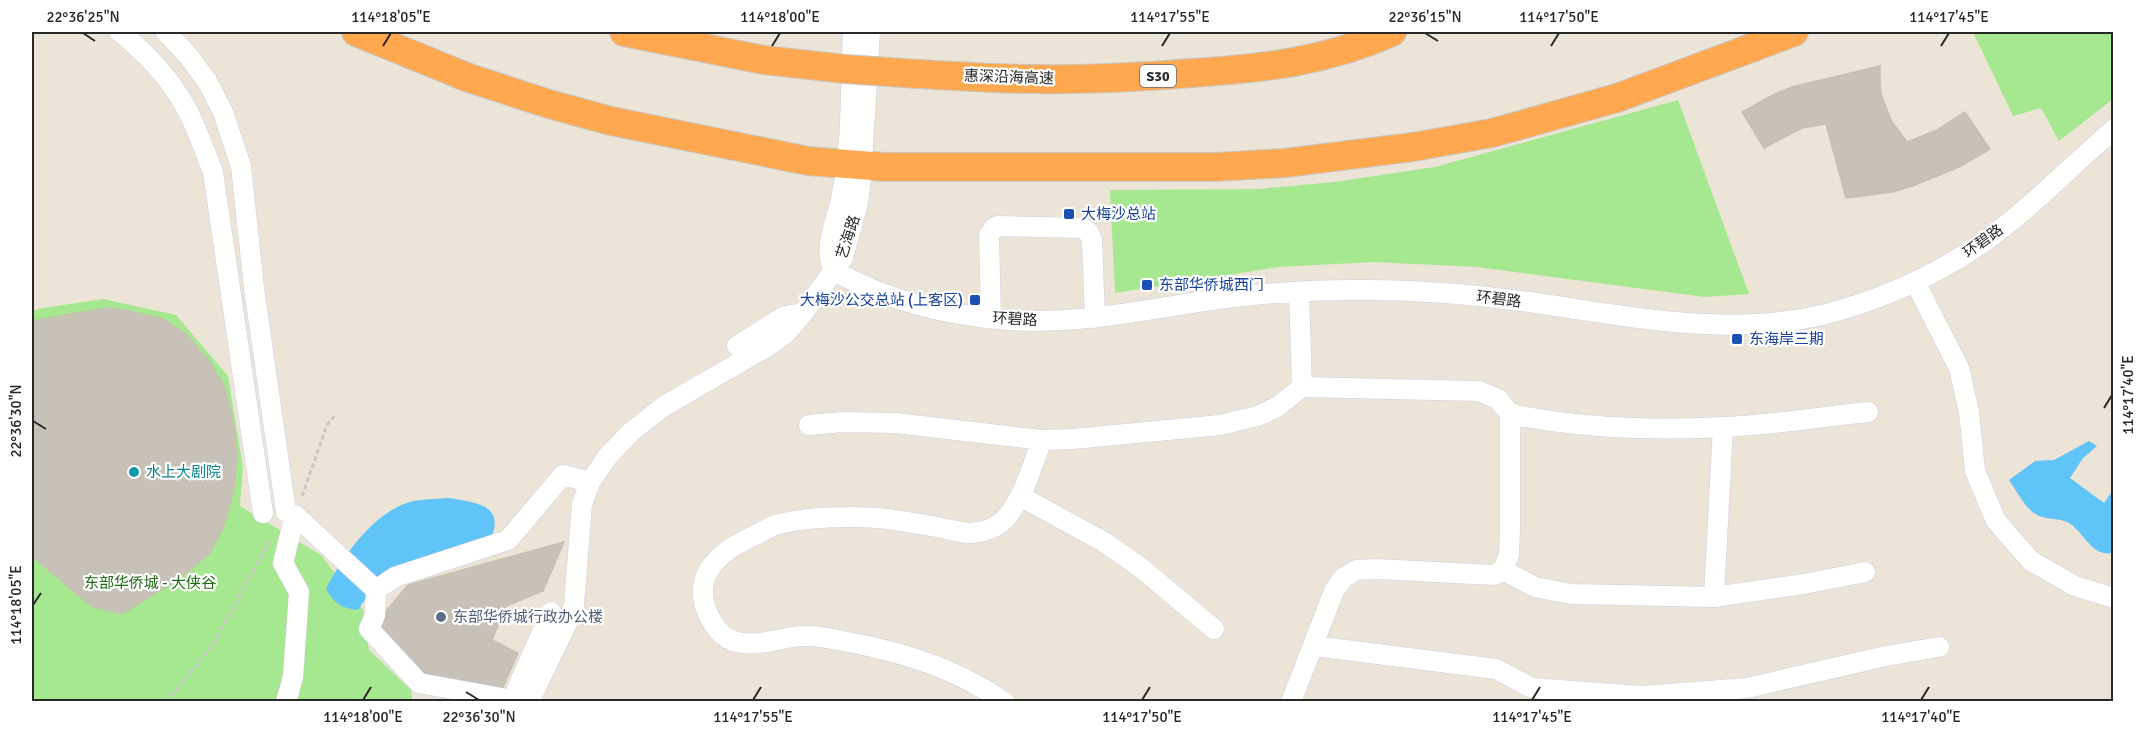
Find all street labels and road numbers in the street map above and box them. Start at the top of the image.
road number: S30 [1140,65,1176,87]
street label: 惠深沿海高速 [964,66,1054,88]
street label: 艺海路 [832,213,864,261]
street label: 环碧路 [1960,220,2006,262]
street label: 环碧路 [1476,287,1522,311]
street label: 环碧路 [992,309,1038,329]

